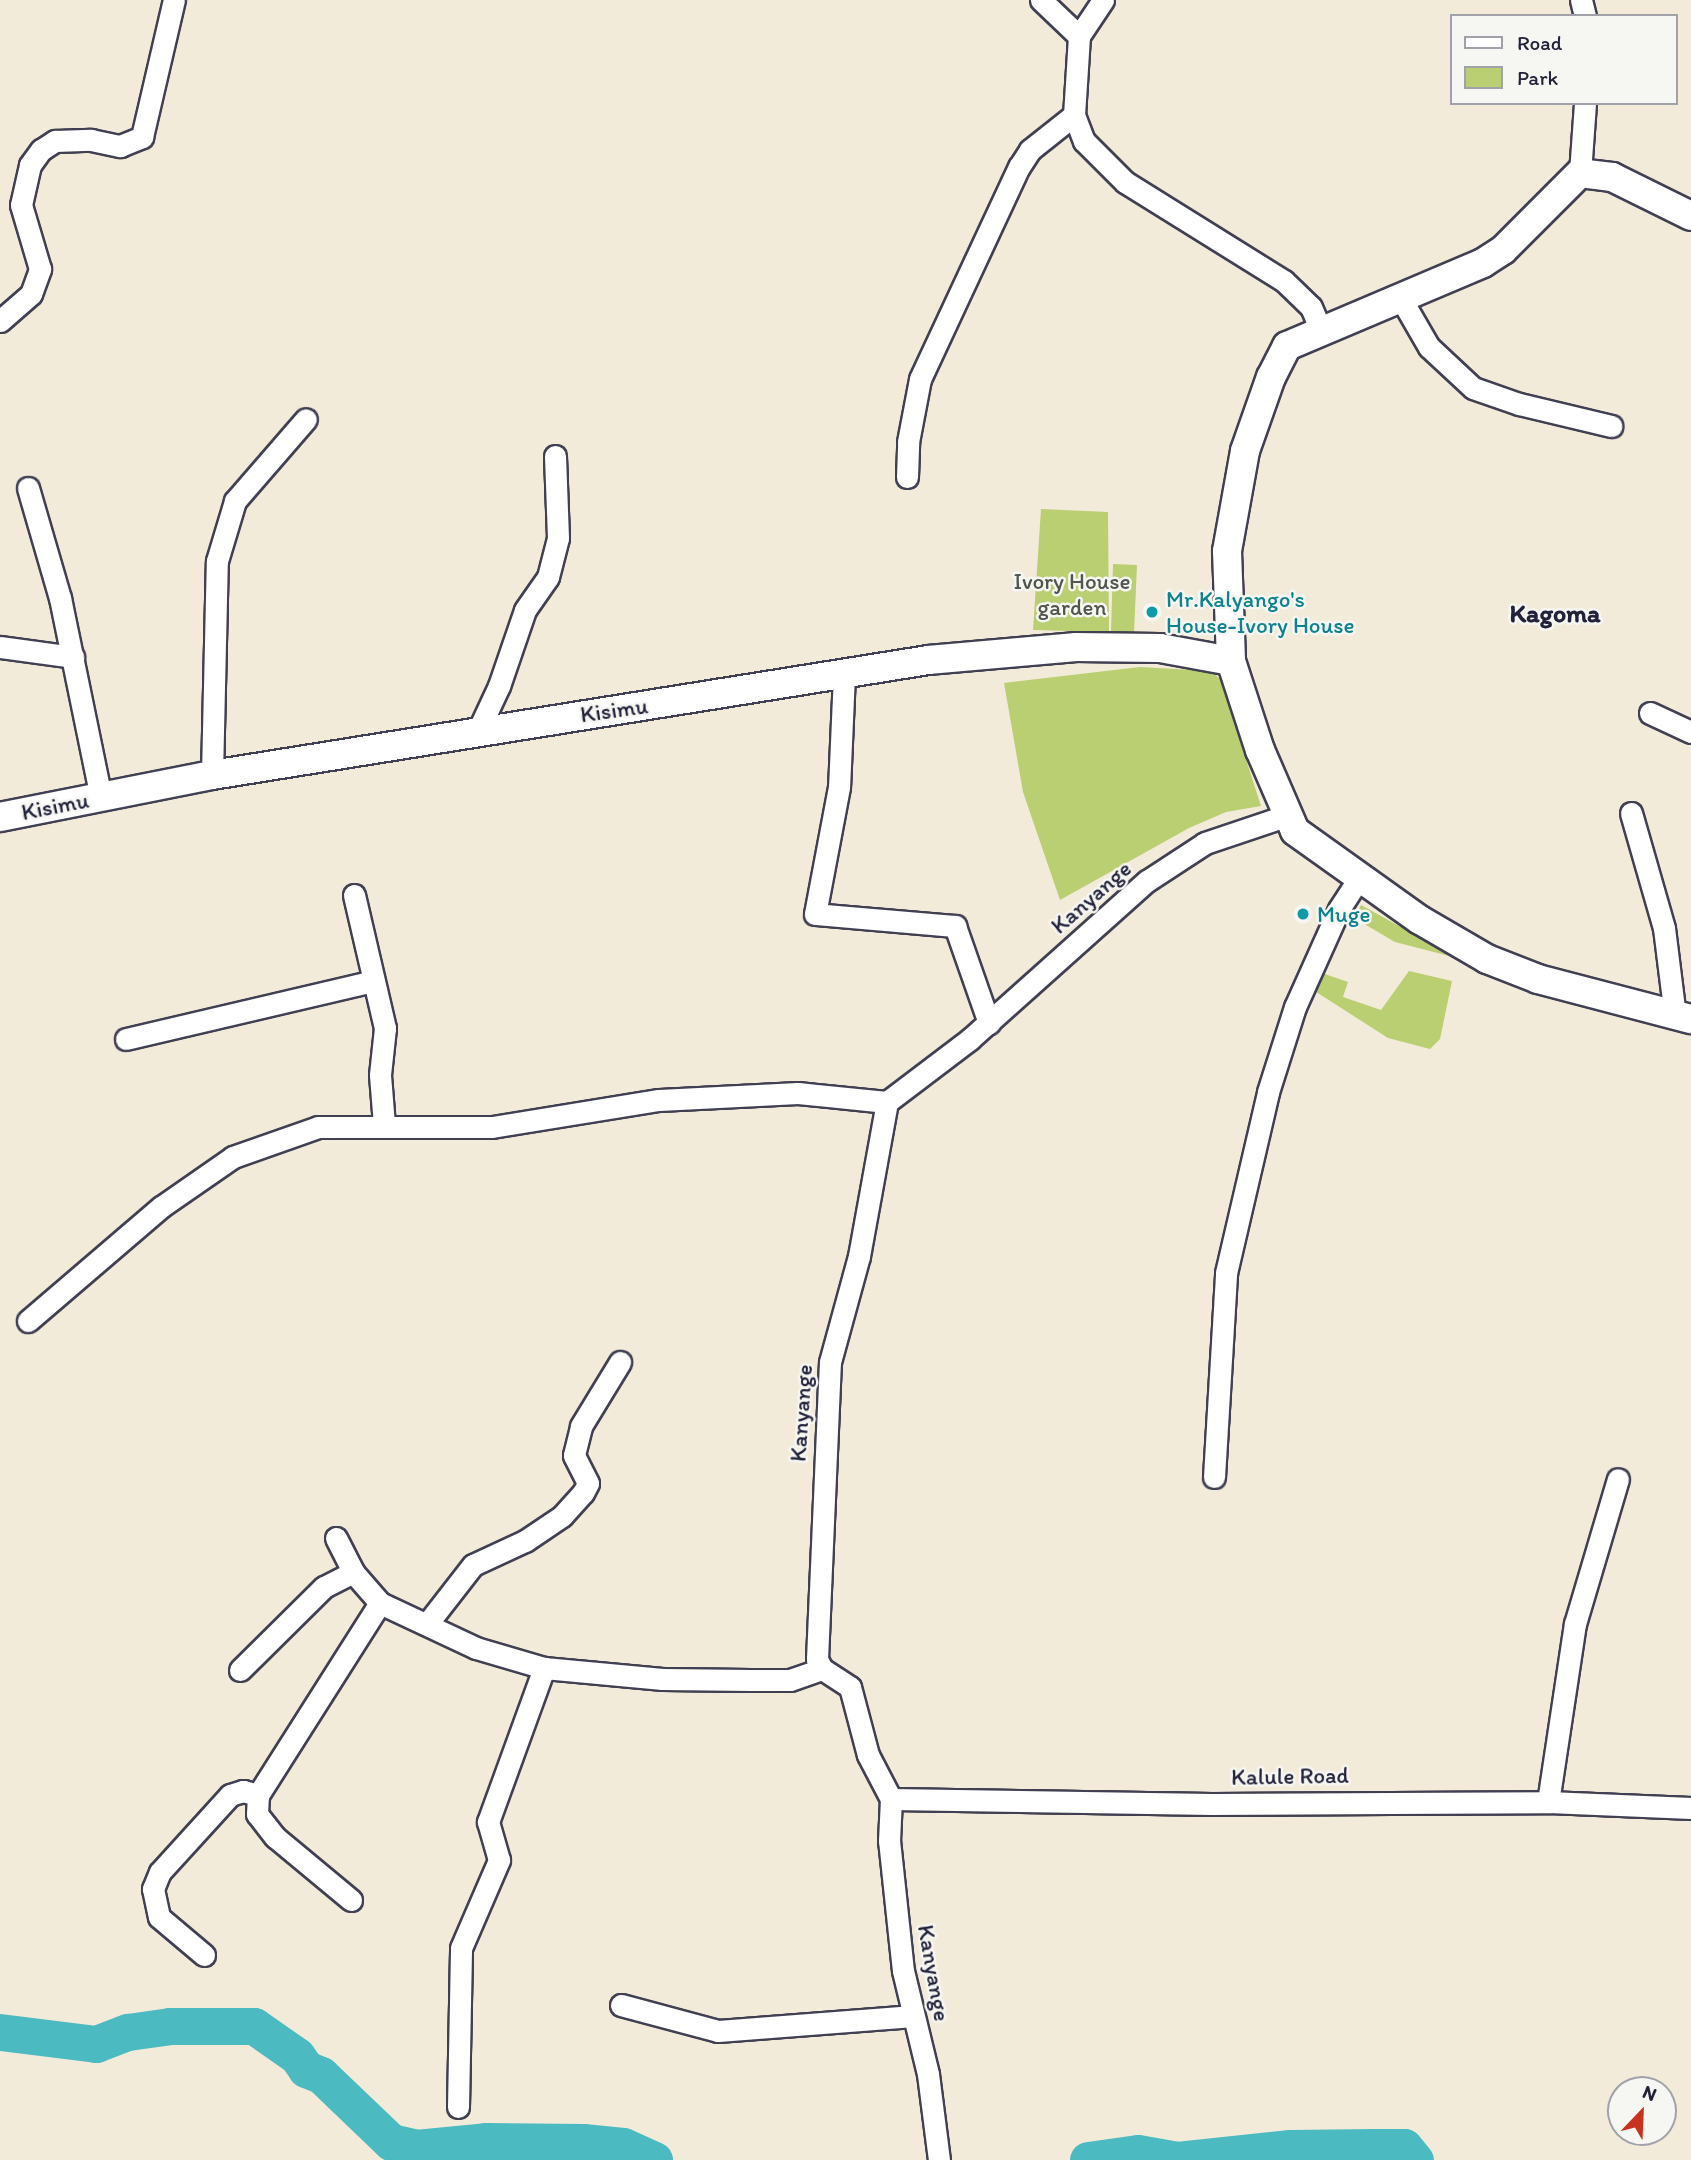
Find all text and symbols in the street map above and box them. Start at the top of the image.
legend [1450,14,1677,105]
text: Road [1517,30,1562,55]
text: Park [1517,65,1558,90]
park label: Ivory House garden [1013,567,1131,621]
place label: Mr.Kalyango's House-Ivory House [1166,585,1354,639]
district label: Kagoma [1509,598,1601,630]
marker: Mr.Kalyango's House-Ivory House [1144,604,1160,620]
street label: Kisimu [578,692,650,728]
street label: Kisimu [19,786,91,826]
street label: Kanyange [1045,855,1137,939]
place label: Muge [1317,900,1371,928]
marker: Muge [1295,906,1311,922]
street label: Kanyange [784,1363,818,1463]
street label: Kalule Road [1231,1761,1349,1791]
street label: Kanyange [912,1922,956,2024]
north arrow [1607,2076,1677,2146]
text: N [1639,2080,1660,2106]

